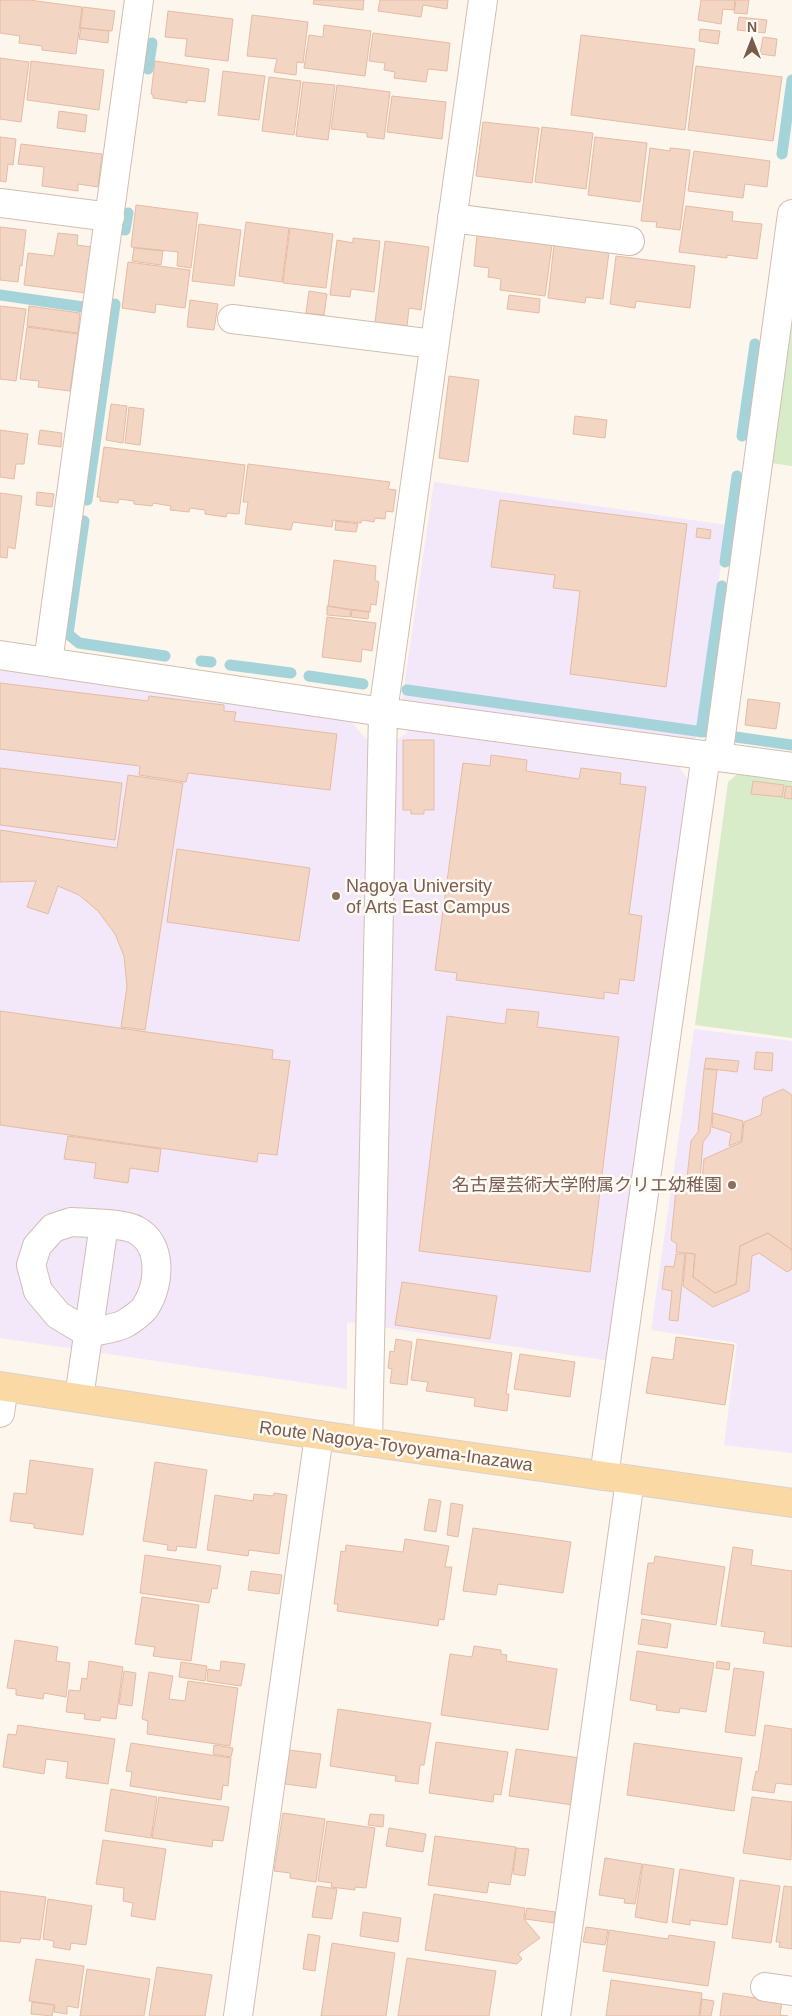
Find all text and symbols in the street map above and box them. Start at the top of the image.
north arrow [727,15,777,65]
text: N [747,19,757,35]
place label: Nagoya University of Arts East Campus [346,876,510,917]
marker: Nagoya University of Arts East Campus [330,890,342,902]
place label: 名古屋芸術大学附属クリエ幼稚園 [452,1175,722,1195]
marker: 名古屋芸術大学附属クリエ幼稚園 [726,1179,738,1191]
street label: Route Nagoya-Toyoyama-Inazawa [258,1417,535,1475]

